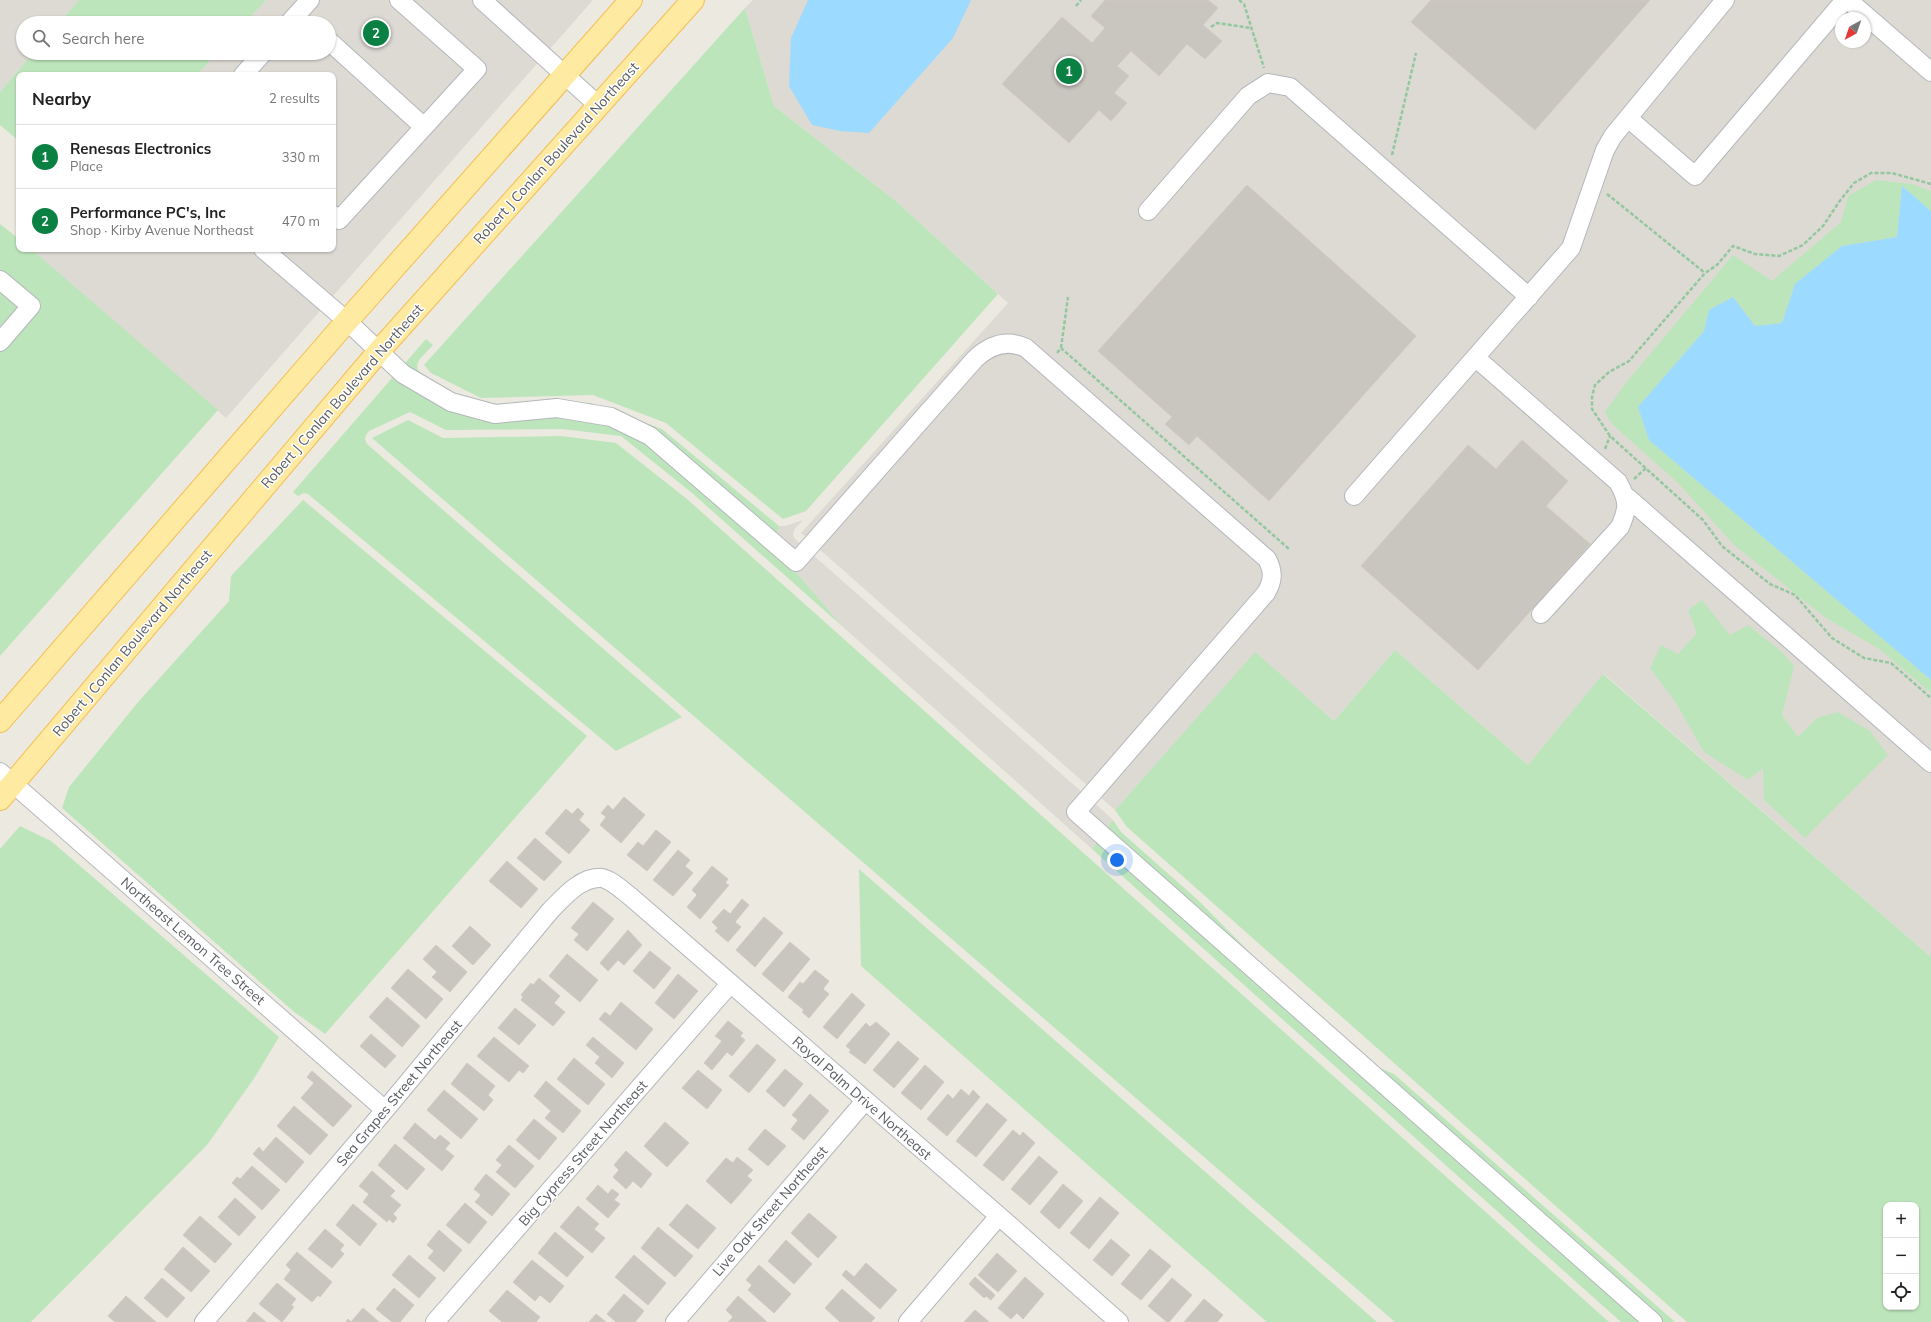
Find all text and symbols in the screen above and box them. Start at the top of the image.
north arrow [1835,12,1871,48]
search box [16,16,336,60]
pin: 2 [363,18,389,48]
icon: search [30,27,52,49]
text: Search here [62,29,144,48]
pin: 1 [1056,56,1082,86]
street label: Robert J Conlan Boulevard Northeast [469,58,643,248]
text: Nearby [32,88,91,109]
text: 2 results [269,90,320,106]
text: Renesas Electronics [70,139,211,158]
text: 1 [41,149,49,165]
text: 330 m [282,149,320,165]
text: Place [70,158,103,174]
text: Performance PC's, Inc [70,203,226,222]
text: 2 [41,213,49,229]
text: 470 m [282,213,320,229]
text: Shop · Kirby Avenue Northeast [70,222,254,238]
street label: Robert J Conlan Boulevard Northeast [257,300,427,492]
street label: Robert J Conlan Boulevard Northeast [48,546,216,740]
your location [1107,850,1127,870]
street label: Northeast Lemon Tree Street [117,873,269,1009]
street label: Sea Grapes Street Northeast [332,1016,466,1170]
street label: Royal Palm Drive Northeast [789,1033,935,1164]
street label: Big Cypress Street Northeast [515,1076,651,1230]
street label: Live Oak Street Northeast [708,1142,832,1280]
map controls [1883,1202,1919,1310]
button: + [1883,1202,1919,1238]
button: − [1883,1238,1919,1274]
button: locate [1883,1274,1919,1310]

